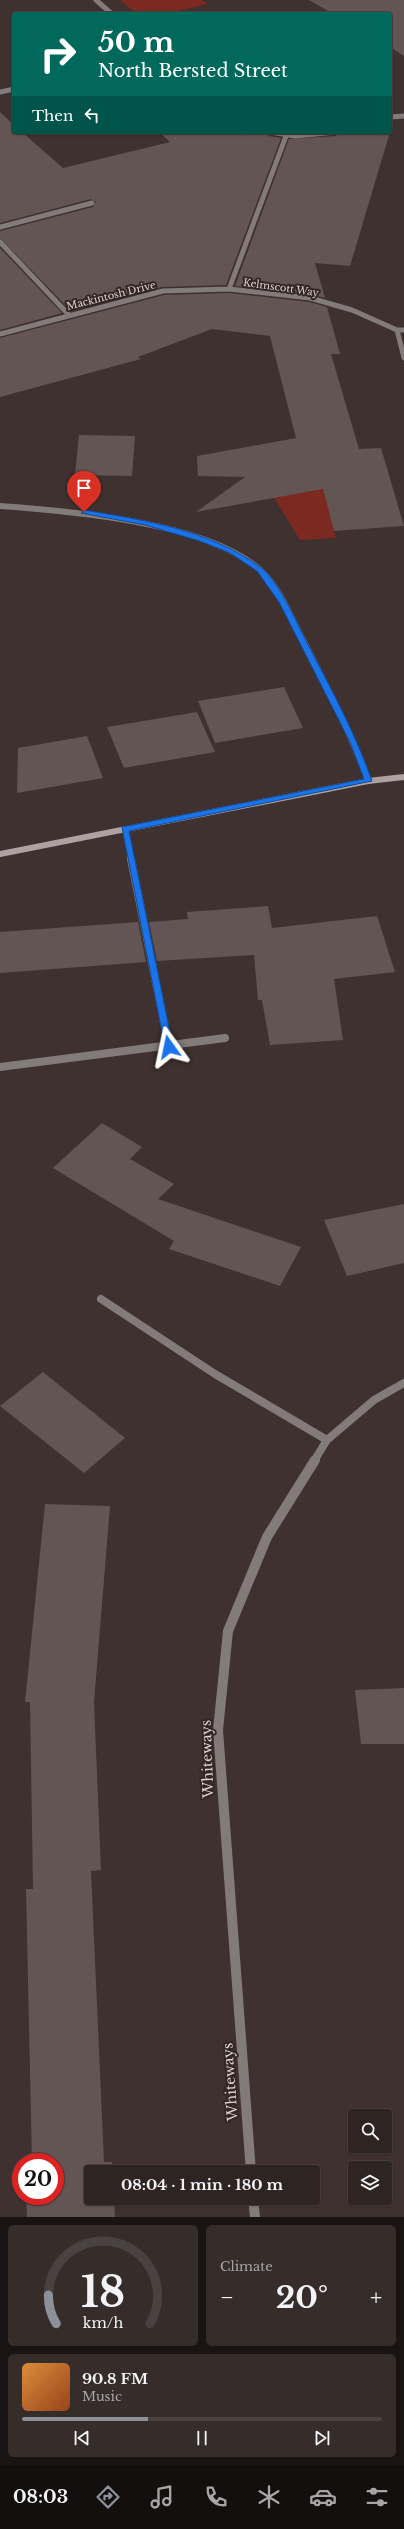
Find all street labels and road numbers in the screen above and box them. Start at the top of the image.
street label: Kelmscott Way [242,276,320,299]
street label: Mackintosh Drive [65,278,157,313]
street label: Whiteways [197,1719,217,1800]
street label: Whiteways [218,2042,242,2123]

